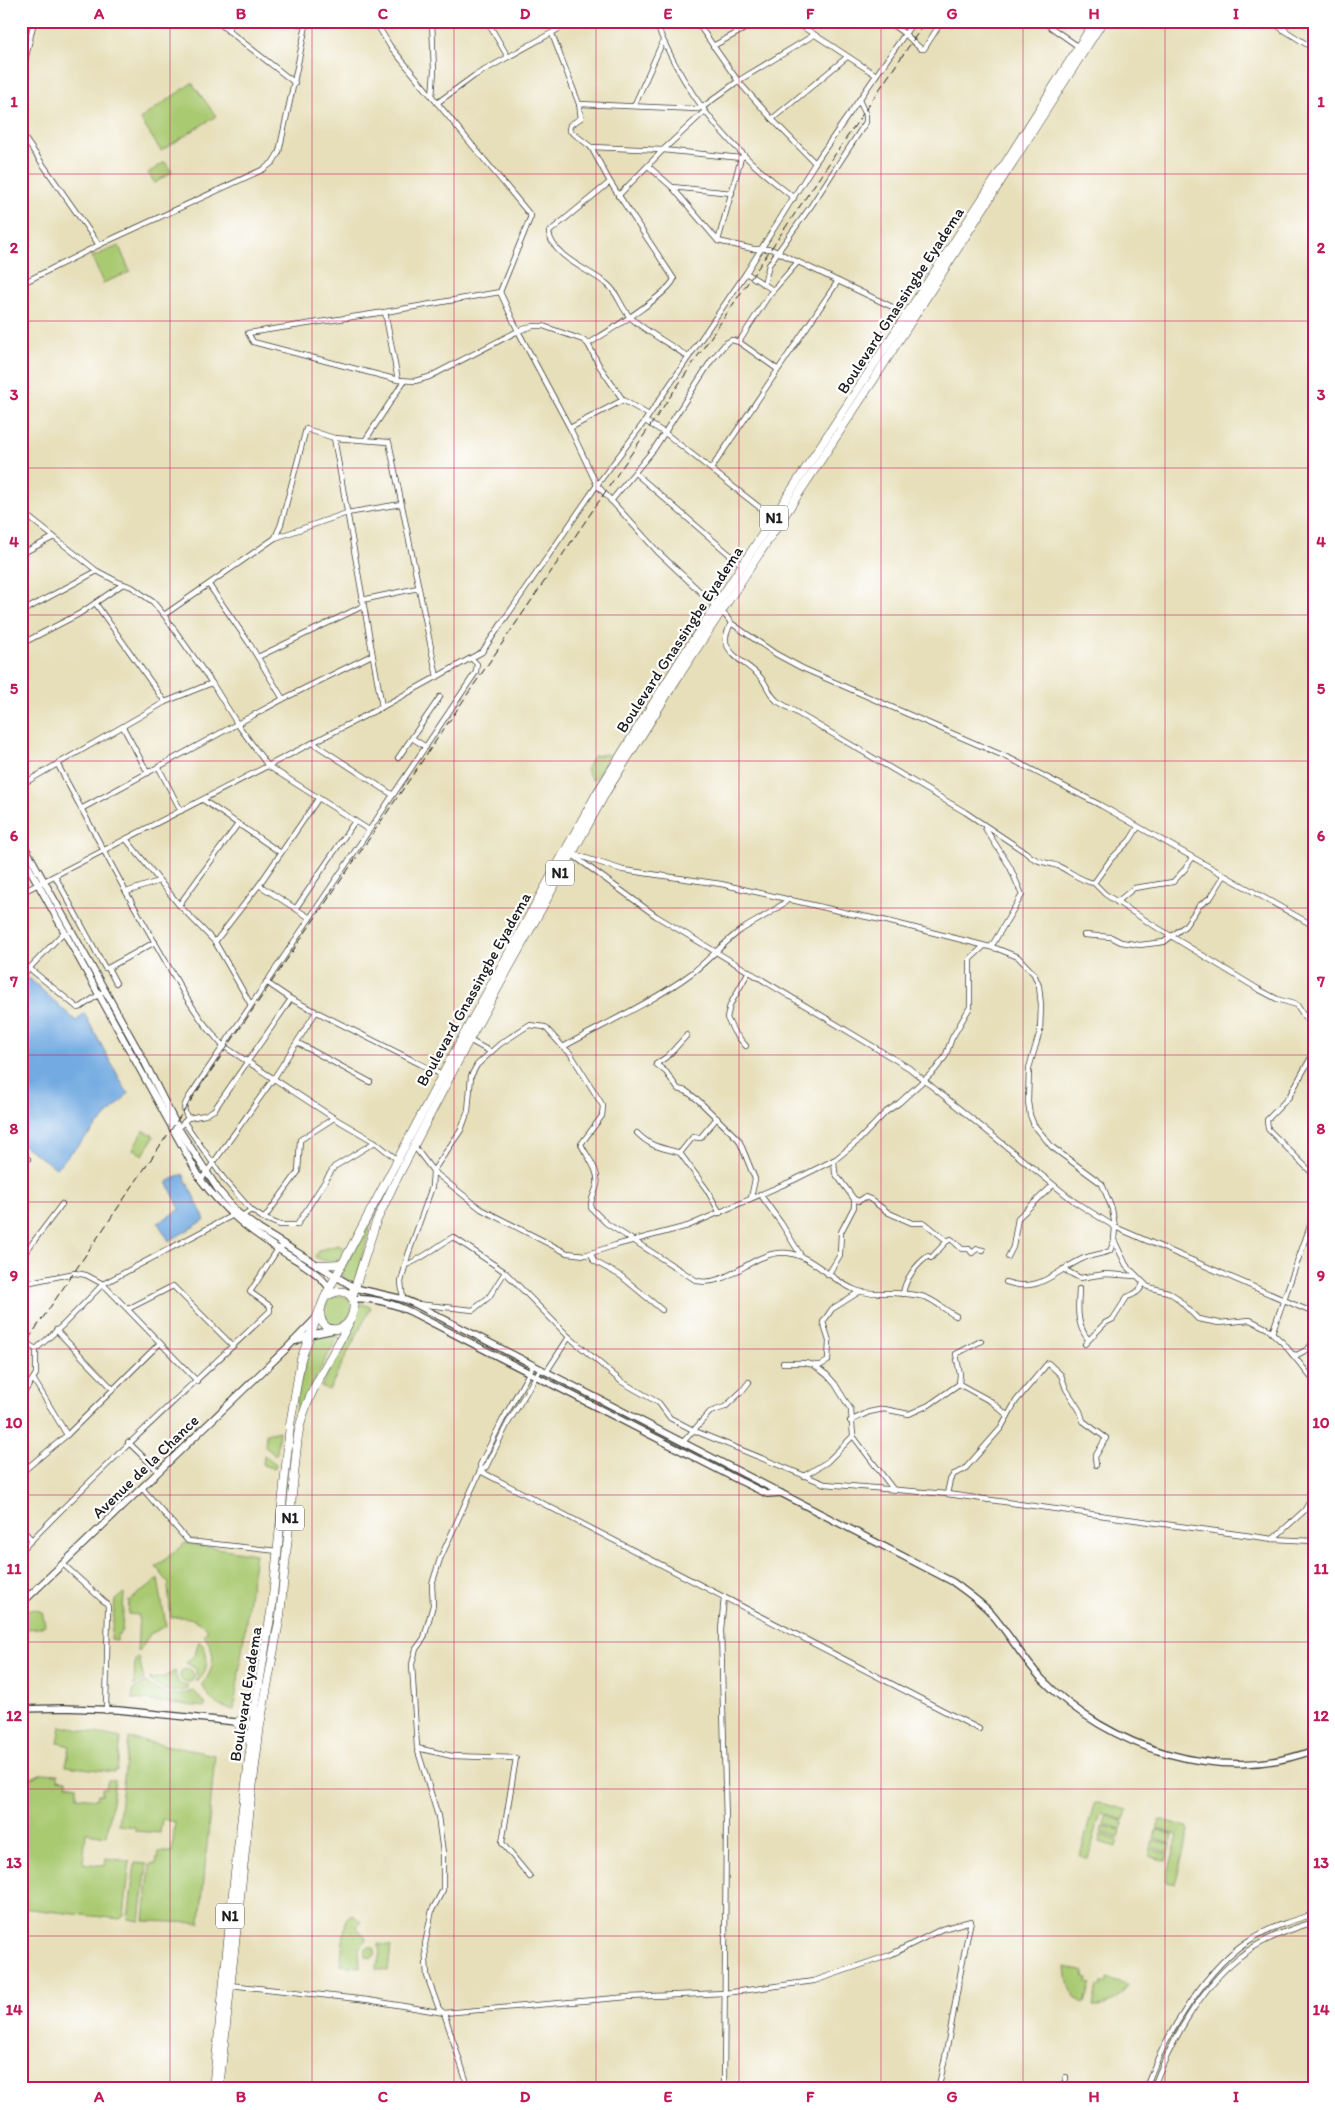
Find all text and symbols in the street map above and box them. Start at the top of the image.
text: A [93,4,105,23]
text: B [236,4,247,23]
text: C [378,4,389,23]
text: D [520,4,531,23]
text: E [664,4,673,23]
text: F [806,4,815,23]
text: G [946,4,958,23]
text: H [1088,4,1100,23]
text: I [1233,4,1239,23]
text: 1 [10,92,18,111]
text: 1 [1317,92,1325,111]
street label: Boulevard Gnassingbe Eyadema [833,203,968,397]
text: 2 [10,238,19,257]
text: 2 [1317,238,1326,257]
text: 3 [10,385,19,404]
text: 3 [1317,385,1326,404]
road number: N1 [760,506,788,530]
text: 4 [9,532,19,551]
text: 4 [1316,532,1326,551]
street label: Boulevard Gnassingbe Eyadema [612,542,747,736]
text: 5 [10,679,19,698]
text: 5 [1317,679,1326,698]
text: 6 [10,826,19,845]
text: 6 [1317,826,1326,845]
road number: N1 [546,860,574,886]
street label: Boulevard Gnassingbe Eyadema [412,888,535,1089]
text: 7 [9,972,18,991]
text: 7 [1316,972,1325,991]
text: 8 [10,1119,19,1138]
text: 8 [1317,1119,1326,1138]
text: 9 [10,1266,18,1285]
text: 9 [1317,1266,1325,1285]
street label: Avenue de la Chance [88,1411,202,1522]
text: 10 [5,1413,23,1432]
text: 10 [1312,1413,1330,1432]
road number: N1 [276,1506,304,1530]
text: 11 [7,1559,22,1578]
text: 11 [1314,1559,1329,1578]
street label: Boulevard Eyadema [225,1625,266,1763]
text: 12 [6,1706,23,1725]
text: 12 [1313,1706,1330,1725]
text: 13 [6,1853,22,1872]
text: 13 [1313,1853,1329,1872]
road number: N1 [216,1904,244,1928]
text: 14 [5,2000,23,2019]
text: 14 [1312,2000,1330,2019]
text: A [93,2087,105,2106]
text: B [236,2087,247,2106]
text: C [378,2087,389,2106]
text: D [520,2087,531,2106]
text: E [664,2087,673,2106]
text: F [806,2087,815,2106]
text: G [946,2087,958,2106]
text: H [1088,2087,1100,2106]
text: I [1233,2087,1239,2106]

